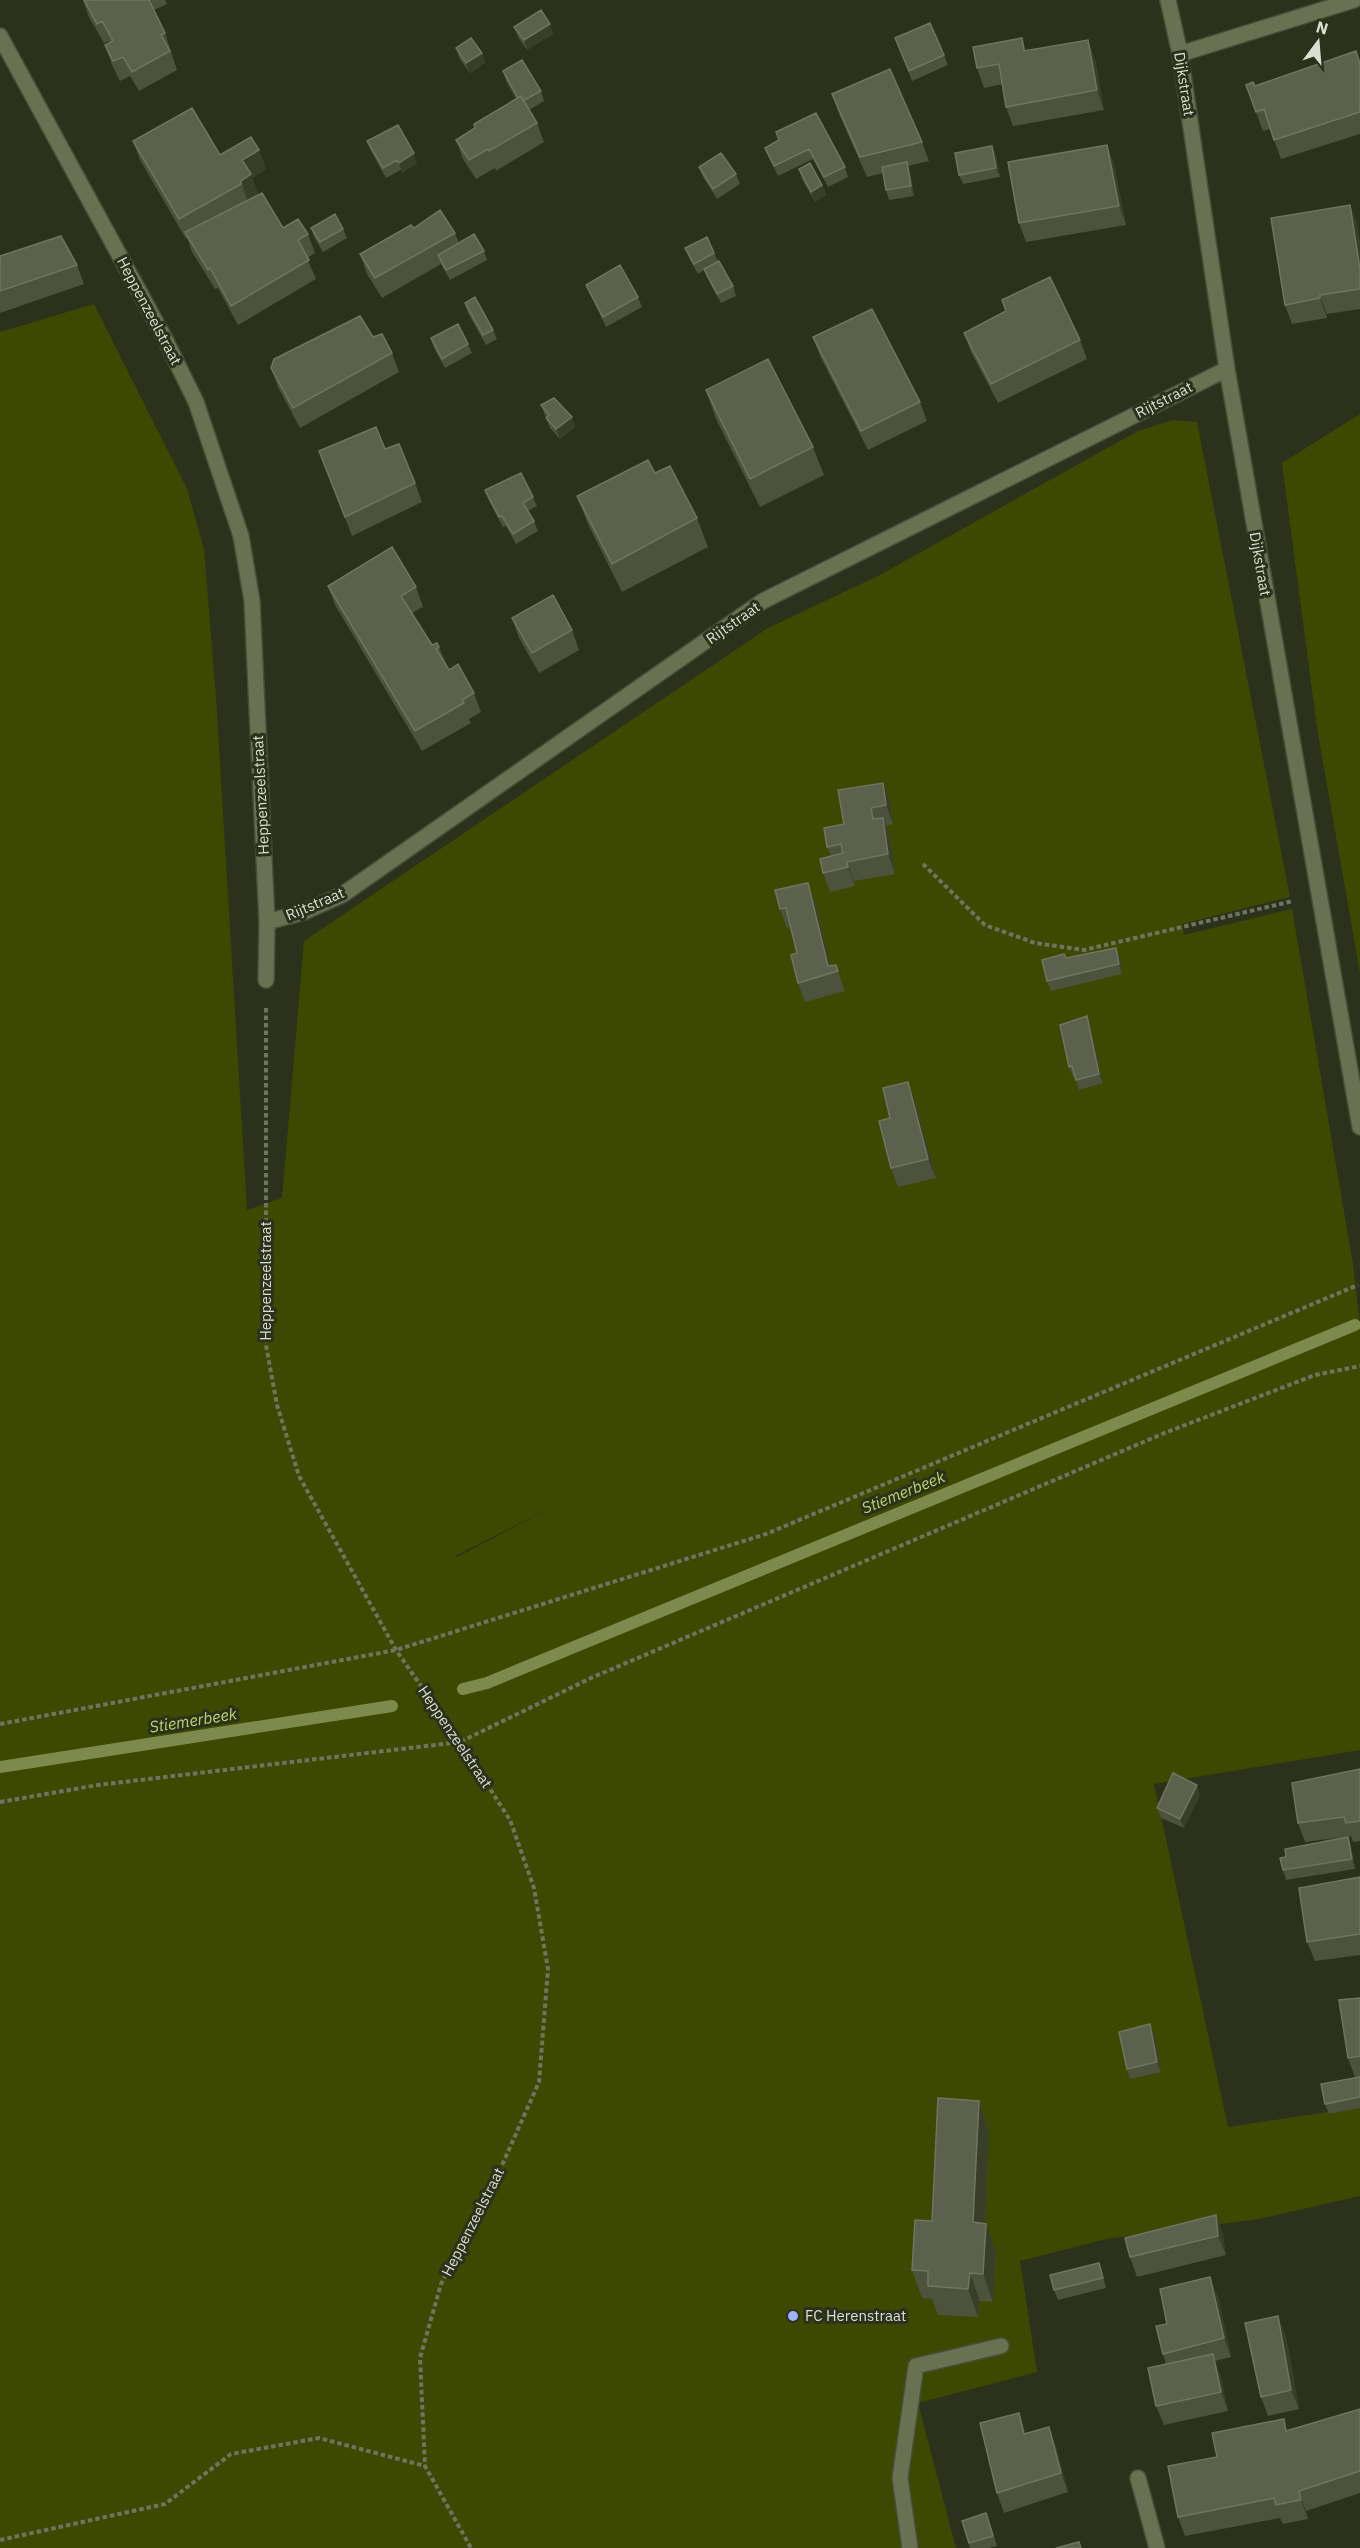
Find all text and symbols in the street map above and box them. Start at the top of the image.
north arrow [1288,12,1348,72]
text: N [1314,16,1330,39]
street label: Dijkstraat [1170,51,1199,117]
street label: Heppenzeelstraat [113,254,186,368]
street label: Rijtstraat [1132,377,1196,422]
street label: Dijkstraat [1246,530,1275,597]
street label: Rijtstraat [702,597,763,648]
street label: Heppenzeelstraat [248,735,273,855]
street label: Rijtstraat [283,883,347,924]
street label: Heppenzeelstraat [256,1221,275,1341]
water label: Stiemerbeek [858,1466,948,1518]
street label: Heppenzeelstraat [414,1682,497,1792]
water label: Stiemerbeek [148,1703,239,1737]
street label: Heppenzeelstraat [437,2164,508,2279]
place label: FC Herenstraat [805,2306,906,2325]
marker: FC Herenstraat [786,2309,800,2323]

